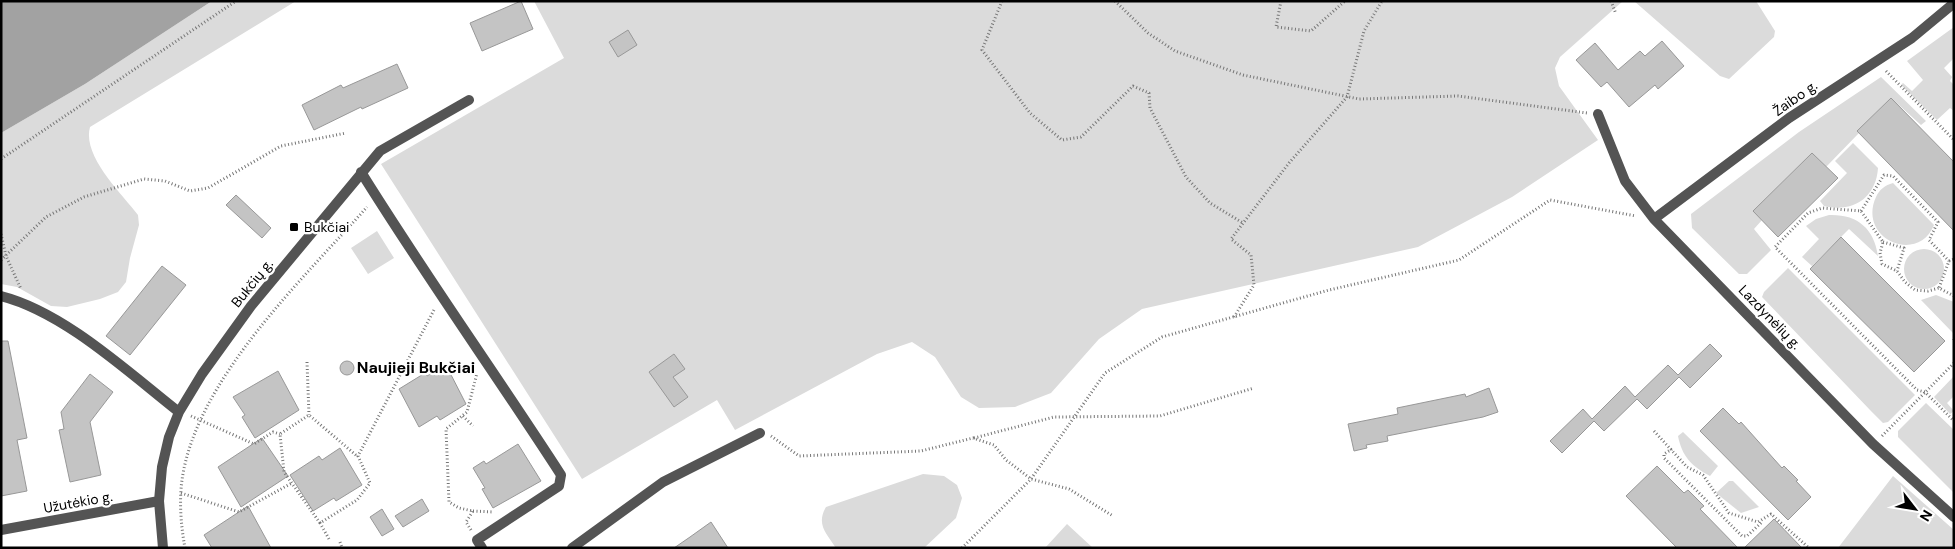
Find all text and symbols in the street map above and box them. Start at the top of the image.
street label: Žaibo g. [1769,76,1821,120]
place label: Bukčiai [304,218,349,236]
marker: Bukčiai [288,221,300,233]
street label: Bukčių g. [227,255,277,311]
street label: Lazdynėlių g. [1735,281,1805,353]
district label: Naujieji Bukčiai [357,357,475,378]
north arrow [1890,484,1940,534]
street label: Užutėkio g. [42,487,114,517]
text: N [1916,507,1936,525]

